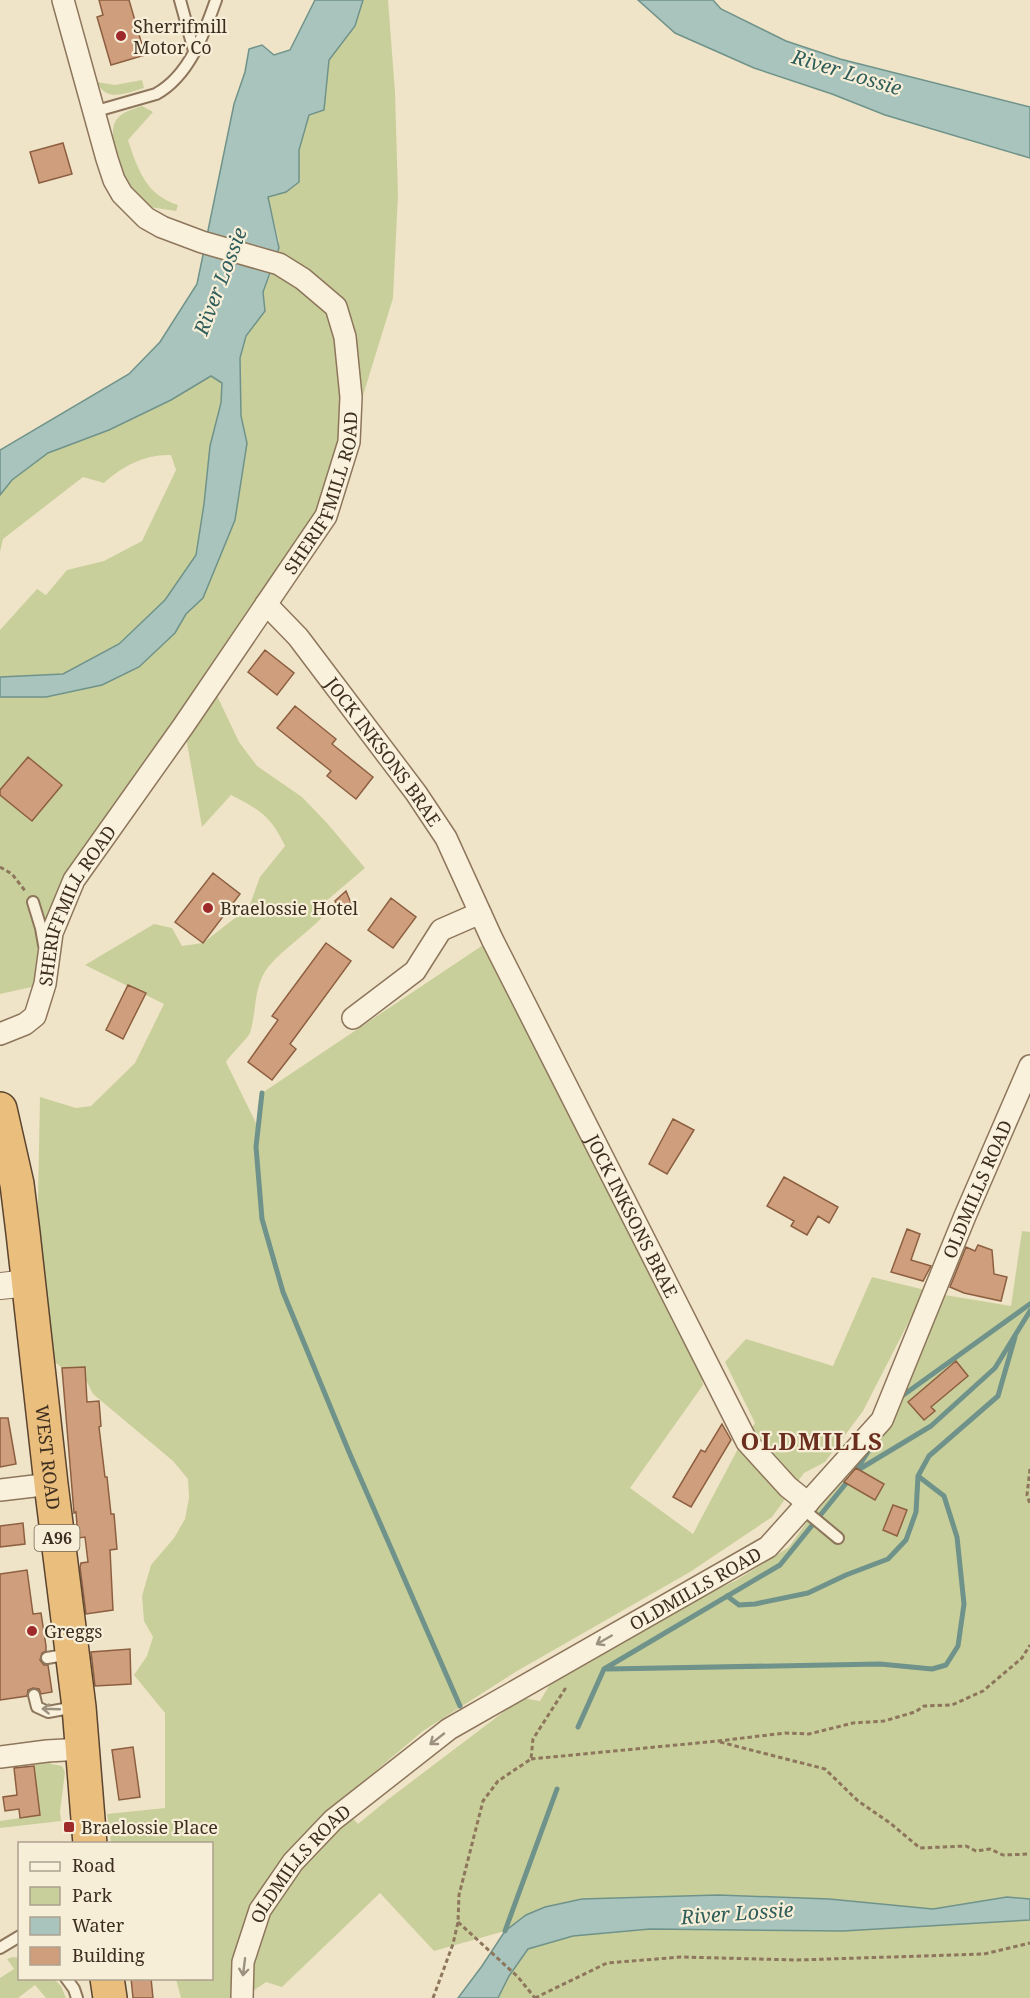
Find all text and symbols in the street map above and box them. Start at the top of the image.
place label: Sherrifmill Motor Co [133,14,228,59]
marker: Sherrifmill Motor Co [114,29,128,43]
water label: River Lossie [788,42,905,101]
water label: River Lossie [187,223,253,340]
street label: SHERIFFMILL ROAD [278,411,362,579]
street label: JOCK INKSONS BRAE [320,671,447,831]
street label: SHERIFFMILL ROAD [33,820,121,988]
place label: Braelossie Hotel [220,896,359,920]
marker: Braelossie Hotel [201,901,215,915]
street label: OLDMILLS ROAD [937,1116,1017,1262]
street label: JOCK INKSONS BRAE [580,1129,684,1302]
street label: WEST ROAD [30,1404,66,1511]
district label: OLDMILLS [741,1424,883,1457]
road number: A96 [34,1525,80,1551]
street label: OLDMILLS ROAD [625,1541,766,1636]
place label: Greggs [44,1619,102,1643]
marker: Greggs [25,1624,39,1638]
one-way arrow [596,1635,614,1646]
one-way arrow [42,1704,62,1715]
one-way arrow [429,1732,445,1745]
street label: OLDMILLS ROAD [245,1799,356,1926]
place label: Braelossie Place [81,1815,218,1839]
marker: Braelossie Place [62,1820,76,1834]
legend [18,1842,213,1980]
text: Road [72,1853,115,1877]
text: Park [72,1883,112,1907]
water label: River Lossie [679,1896,794,1930]
text: Water [72,1913,125,1937]
text: Building [72,1943,145,1967]
one-way arrow [238,1956,249,1976]

